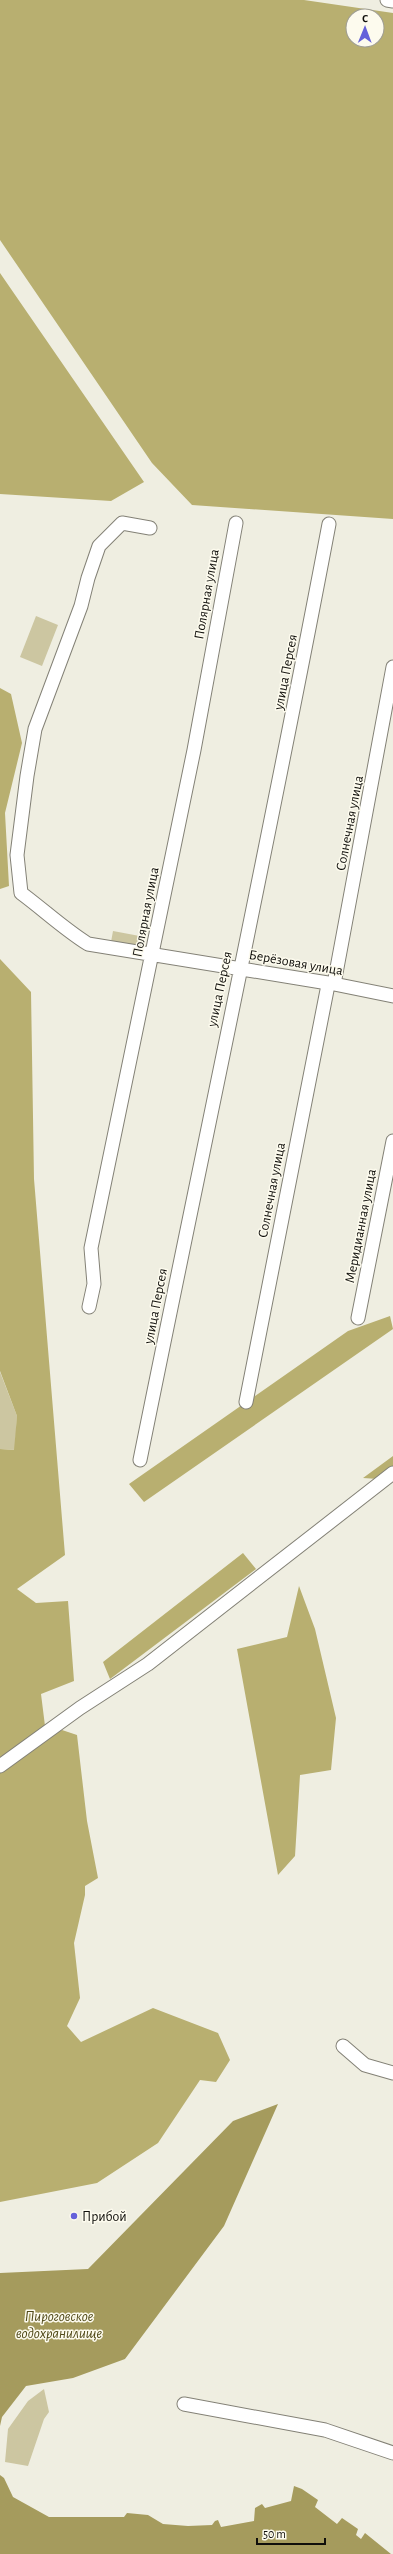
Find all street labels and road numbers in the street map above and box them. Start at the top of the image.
street label: Полярная улица [192,547,222,640]
street label: улица Персея [272,633,300,712]
street label: Солнечная улица [334,774,366,872]
street label: Полярная улица [130,865,162,958]
street label: Берёзовая улица [248,948,344,978]
street label: улица Персея [205,950,235,1029]
street label: Солнечная улица [256,1141,288,1239]
street label: Меридианная улица [343,1167,379,1284]
street label: улица Персея [142,1267,170,1346]

